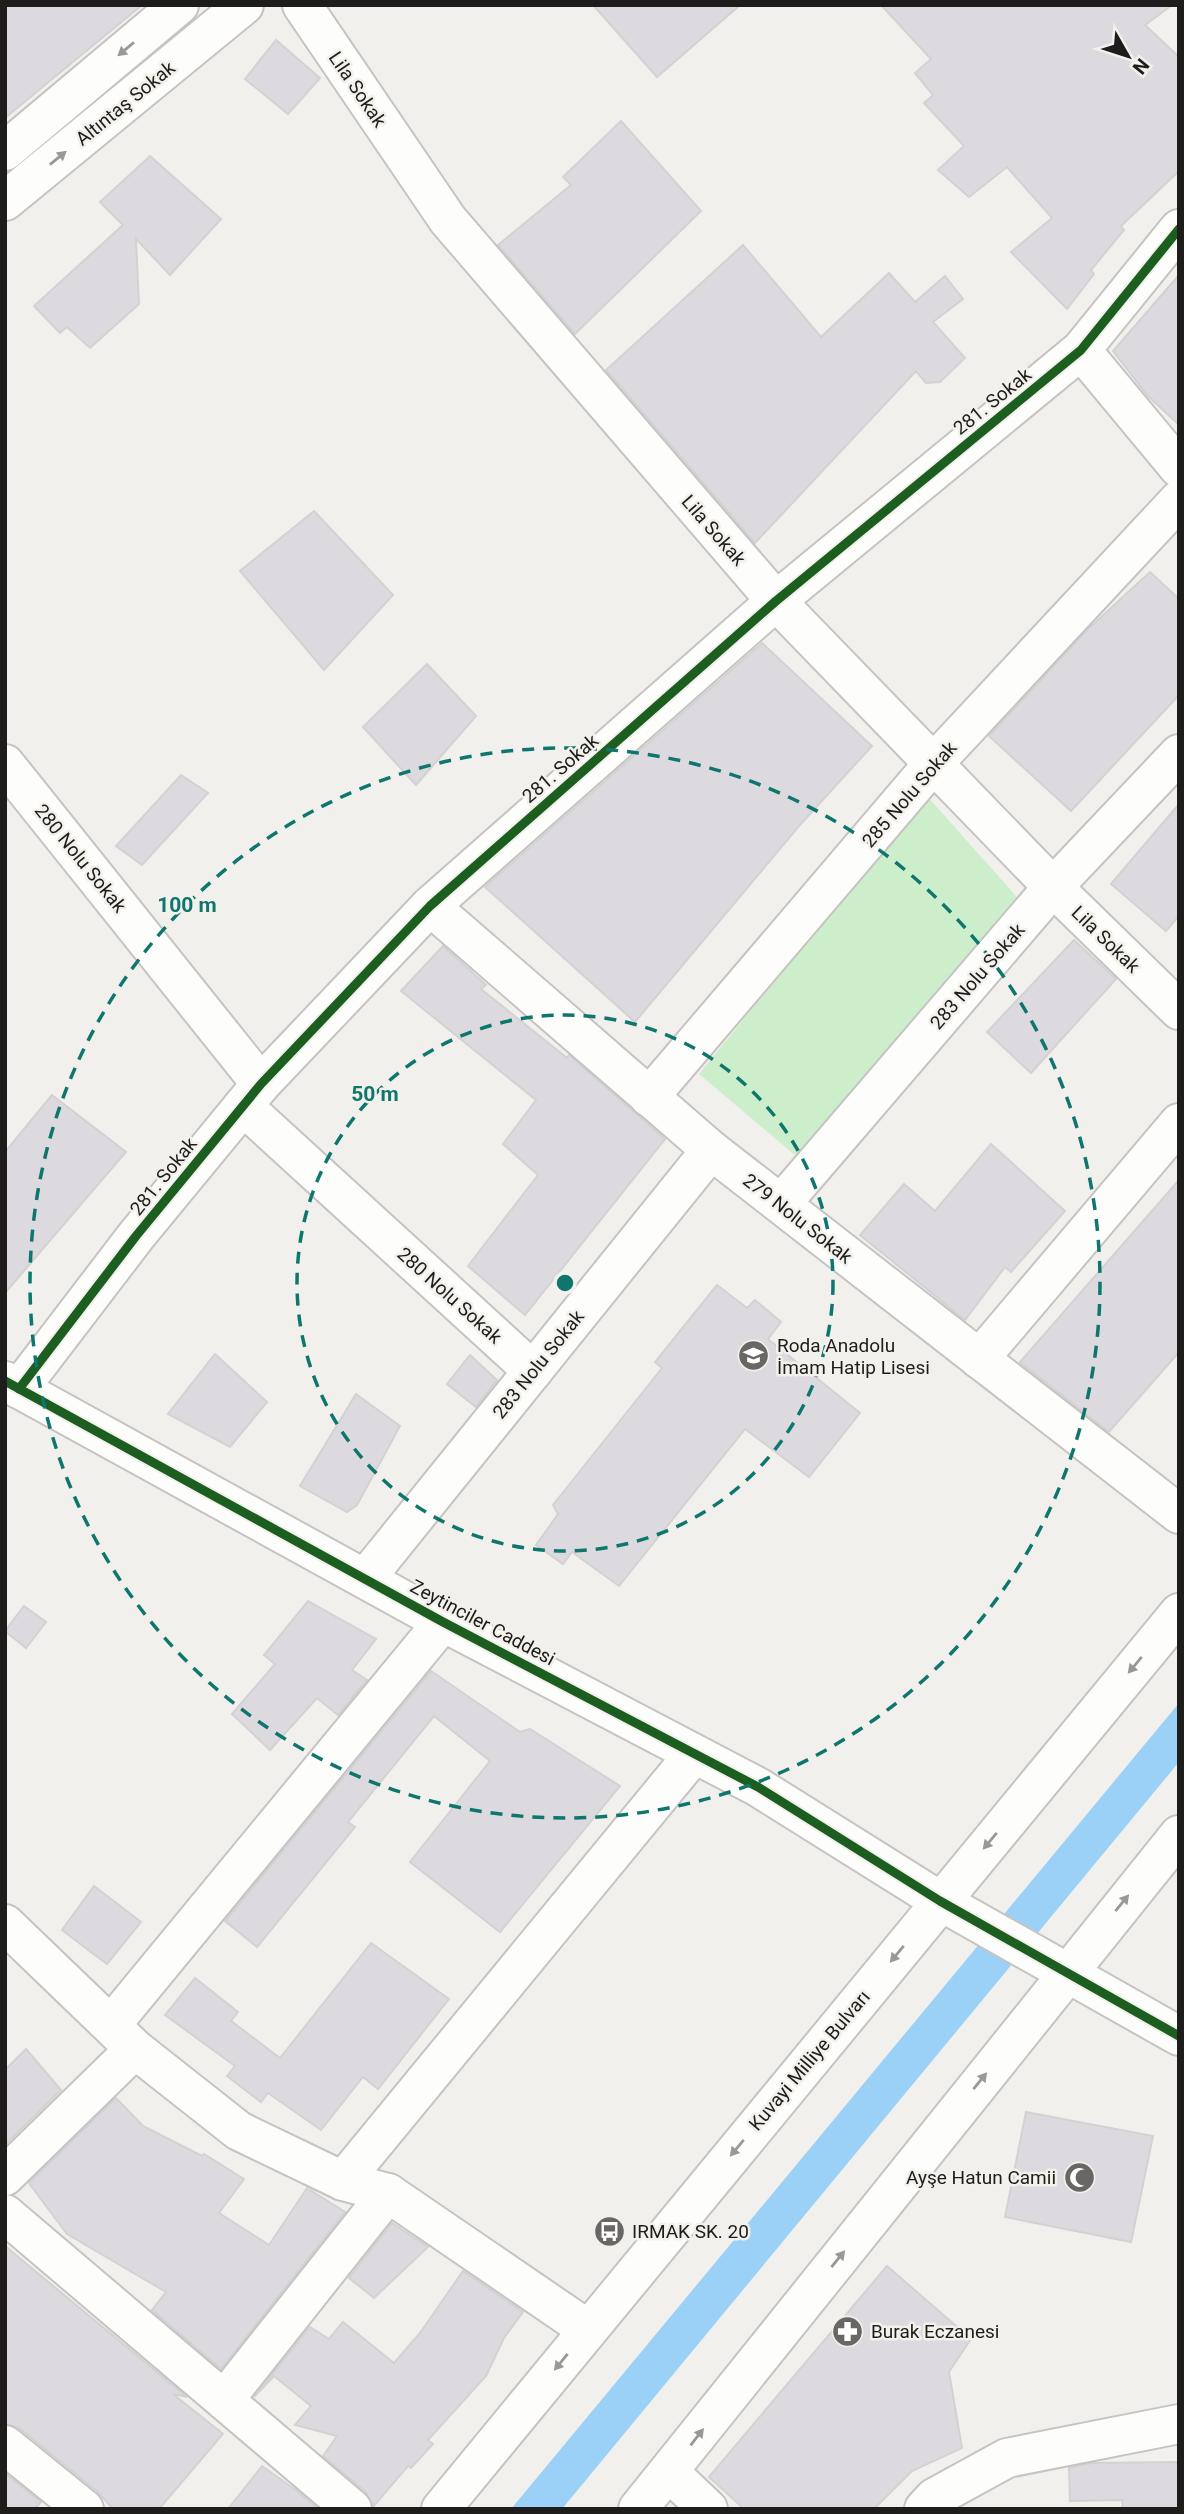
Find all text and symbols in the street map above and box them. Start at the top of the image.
north arrow [1093,21,1163,91]
one-way arrow [118,41,135,56]
street label: Lila Sokak [324,47,391,132]
text: N [1128,54,1154,79]
street label: Altıntaş Sokak [71,56,180,150]
one-way arrow [49,150,67,165]
street label: 281. Sokak [949,363,1036,440]
street label: Lila Sokak [677,490,751,571]
street label: 281. Sokak [518,729,603,808]
street label: 285 Nolu Sokak [857,736,962,852]
street label: 280 Nolu Sokak [30,800,132,917]
text: 100 m [157,893,217,917]
street label: Lila Sokak [1067,901,1145,978]
street label: 283 Nolu Sokak [925,918,1030,1034]
text: 50 m [351,1082,399,1106]
street label: 281. Sokak [125,1132,202,1220]
street label: 279 Nolu Sokak [738,1168,857,1269]
street label: 280 Nolu Sokak [393,1242,507,1349]
centre of rings [553,1271,577,1295]
street label: 283 Nolu Sokak [488,1305,589,1423]
place label: Roda Anadolu İmam Hatip Lisesi [777,1334,930,1379]
school or university icon: Roda Anadolu İmam Hatip Lisesi [737,1339,771,1373]
street label: Zeytinciler Caddesi [407,1575,559,1670]
one-way arrow [1128,1657,1143,1674]
one-way arrow [983,1832,998,1849]
one-way arrow [1115,1895,1130,1913]
one-way arrow [890,1945,905,1962]
street label: Kuvayi Milliye Bulvarı [744,1986,875,2135]
one-way arrow [972,2072,987,2090]
one-way arrow [729,2139,744,2157]
mosque icon: Ayşe Hatun Camii [1062,2160,1096,2194]
place label: Ayşe Hatun Camii [906,2166,1056,2189]
bus stop icon: IRMAK SK. 20 [592,2214,626,2248]
place label: IRMAK SK. 20 [632,2220,749,2243]
one-way arrow [831,2250,846,2268]
pharmacy icon: Burak Eczanesi [831,2314,865,2348]
place label: Burak Eczanesi [871,2320,999,2343]
one-way arrow [554,2353,569,2370]
one-way arrow [689,2428,704,2446]

